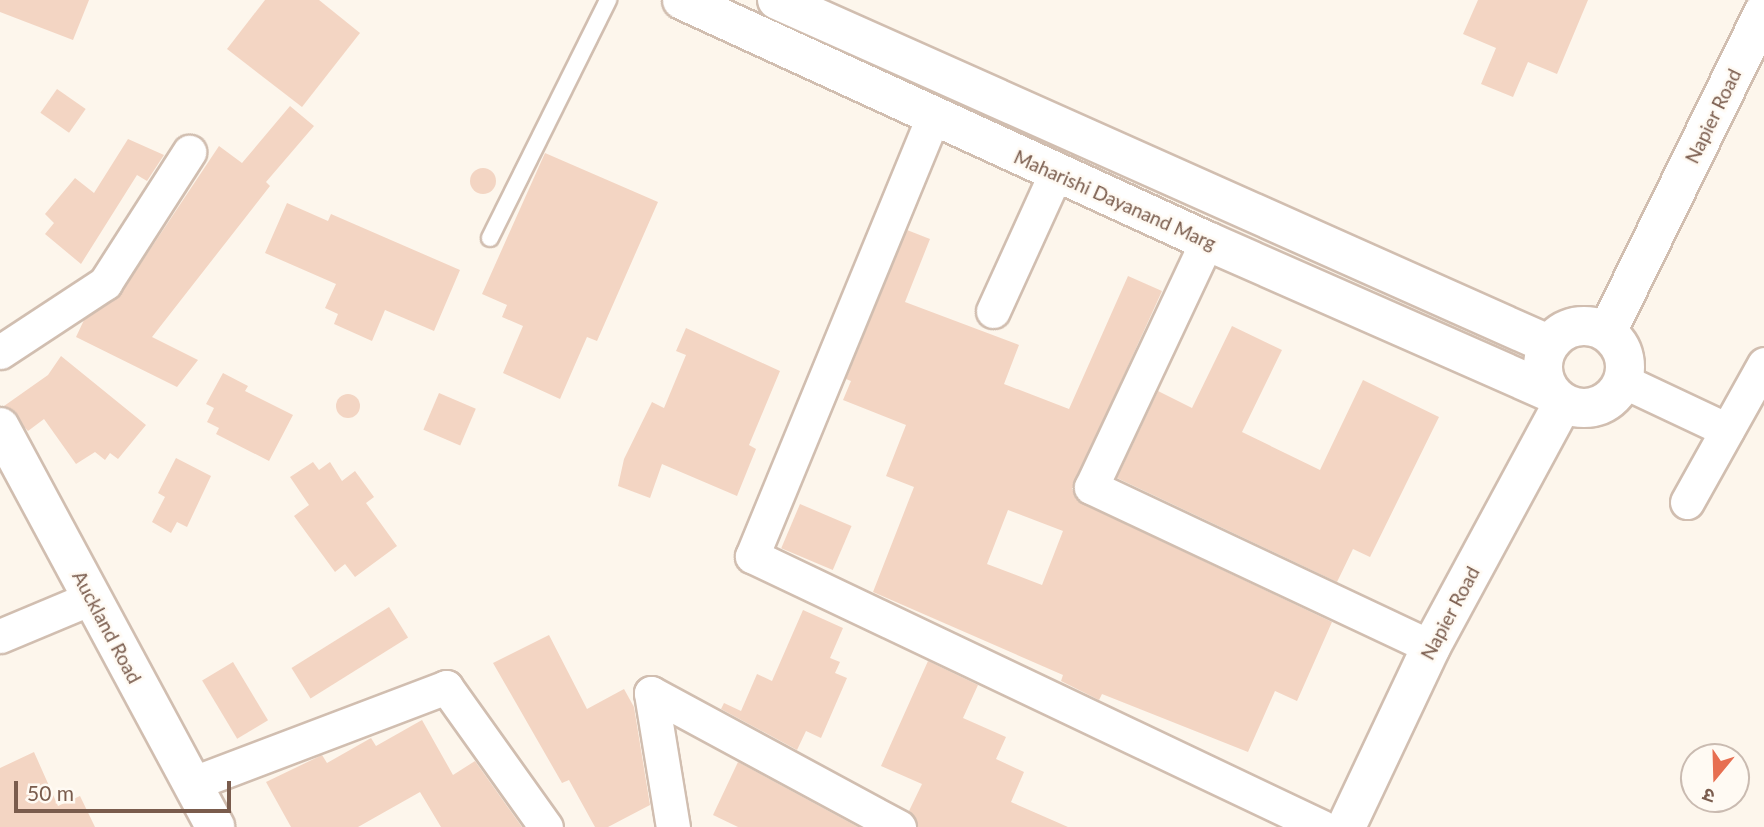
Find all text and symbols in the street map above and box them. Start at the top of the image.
street label: Napier Road [1680,65,1746,167]
street label: Maharishi Dayanand Marg [1011,145,1219,255]
street label: Napier Road [1416,562,1484,664]
street label: Auckland Road [68,567,146,687]
north arrow [1680,743,1750,813]
scale bar [18,768,234,812]
text: 50 m [27,780,74,805]
text: उ [1700,784,1718,809]

